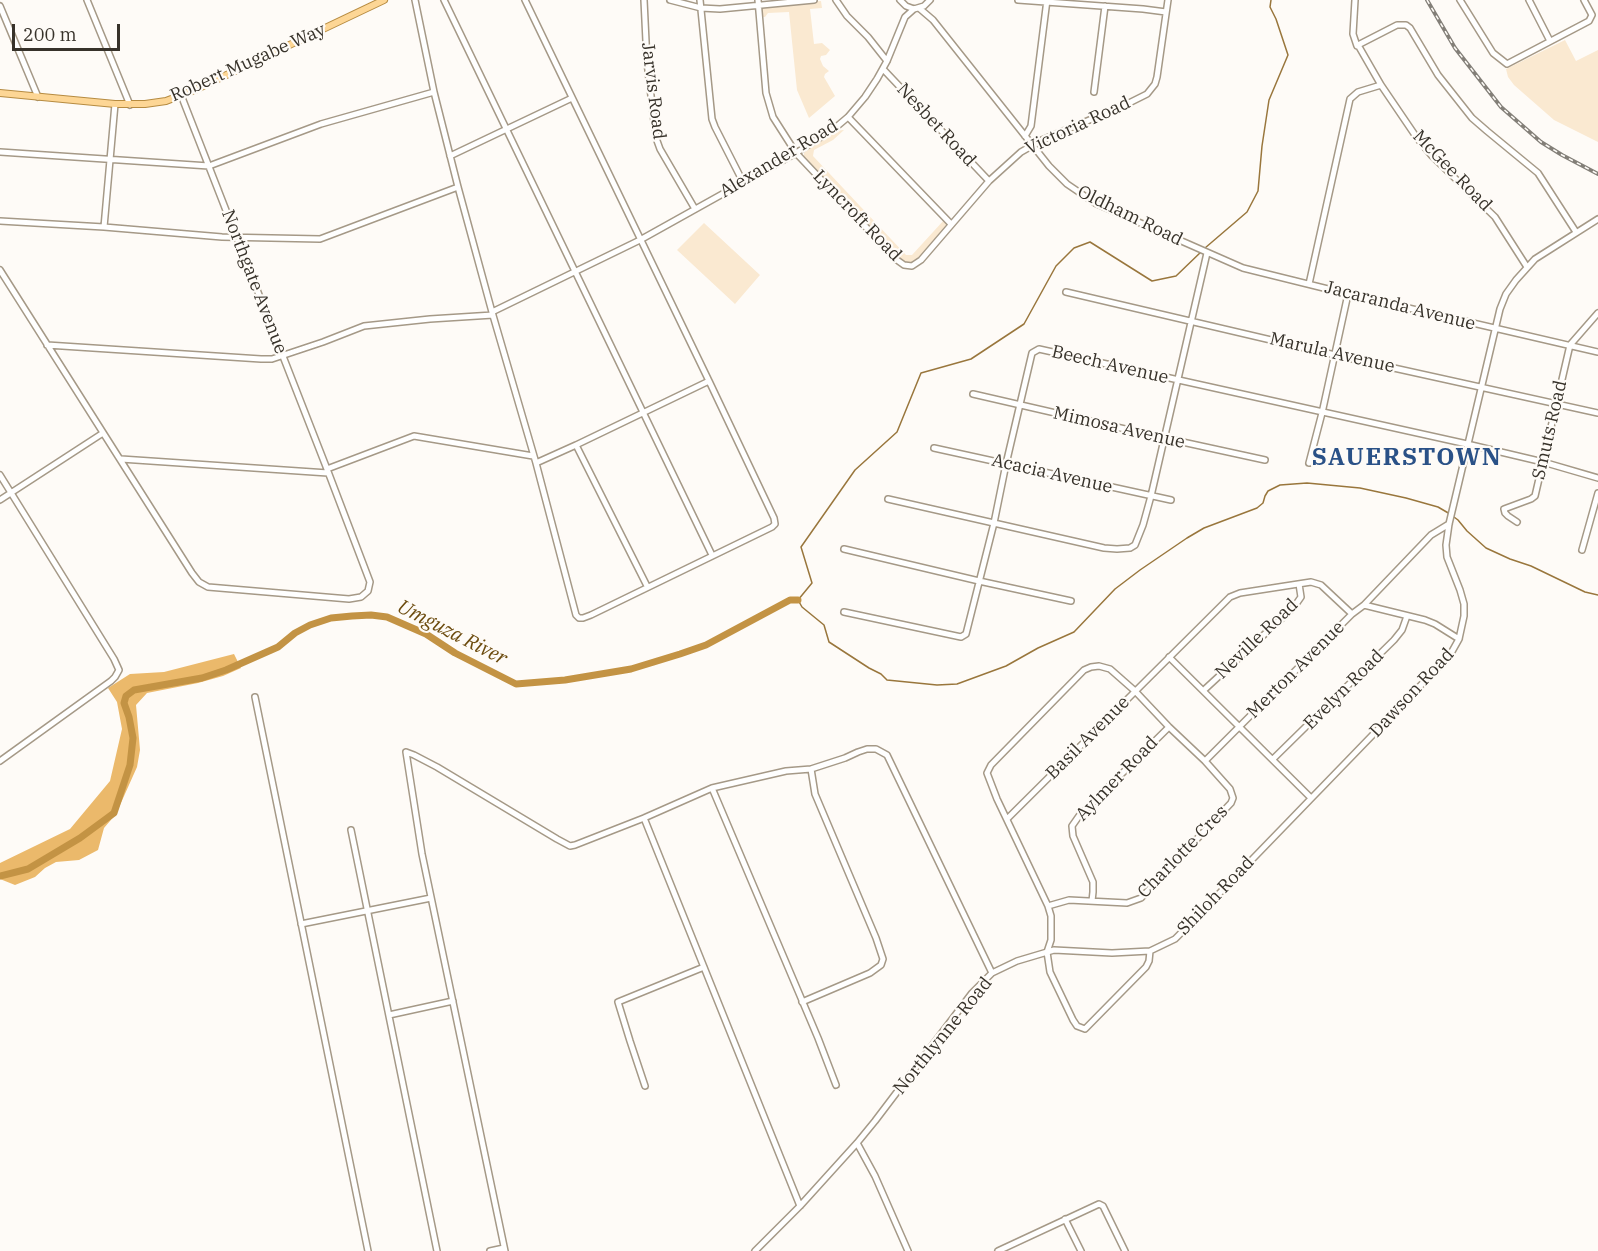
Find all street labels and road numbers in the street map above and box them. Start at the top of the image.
street label: Robert Mugabe Way [167,19,329,107]
street label: Jarvis Road [636,41,670,141]
street label: Nesbet Road [892,79,980,171]
street label: Victoria Road [1022,92,1134,160]
street label: Alexander Road [716,115,842,203]
street label: McGee Road [1408,126,1496,216]
street label: Lyncroft Road [808,166,906,266]
street label: Oldham Road [1074,181,1186,251]
street label: Northgate Avenue [217,207,291,357]
street label: Jacaranda Avenue [1322,277,1478,335]
street label: Marula Avenue [1267,328,1397,378]
street label: Beech Avenue [1049,341,1171,389]
street label: Smuts Road [1528,378,1572,482]
street label: Mimosa Avenue [1051,402,1187,454]
street label: Acacia Avenue [989,450,1115,498]
street label: Neville Road [1211,594,1303,684]
street label: Merton Avenue [1243,617,1349,723]
street label: Dawson Road [1365,644,1459,742]
street label: Evelyn Road [1300,646,1388,734]
street label: Basil Avenue [1042,692,1134,784]
street label: Aylmer Road [1071,732,1163,826]
street label: Charlotte Cres [1133,801,1233,903]
street label: Shiloh Road [1173,852,1259,940]
street label: Northlynne Road [889,973,997,1099]

